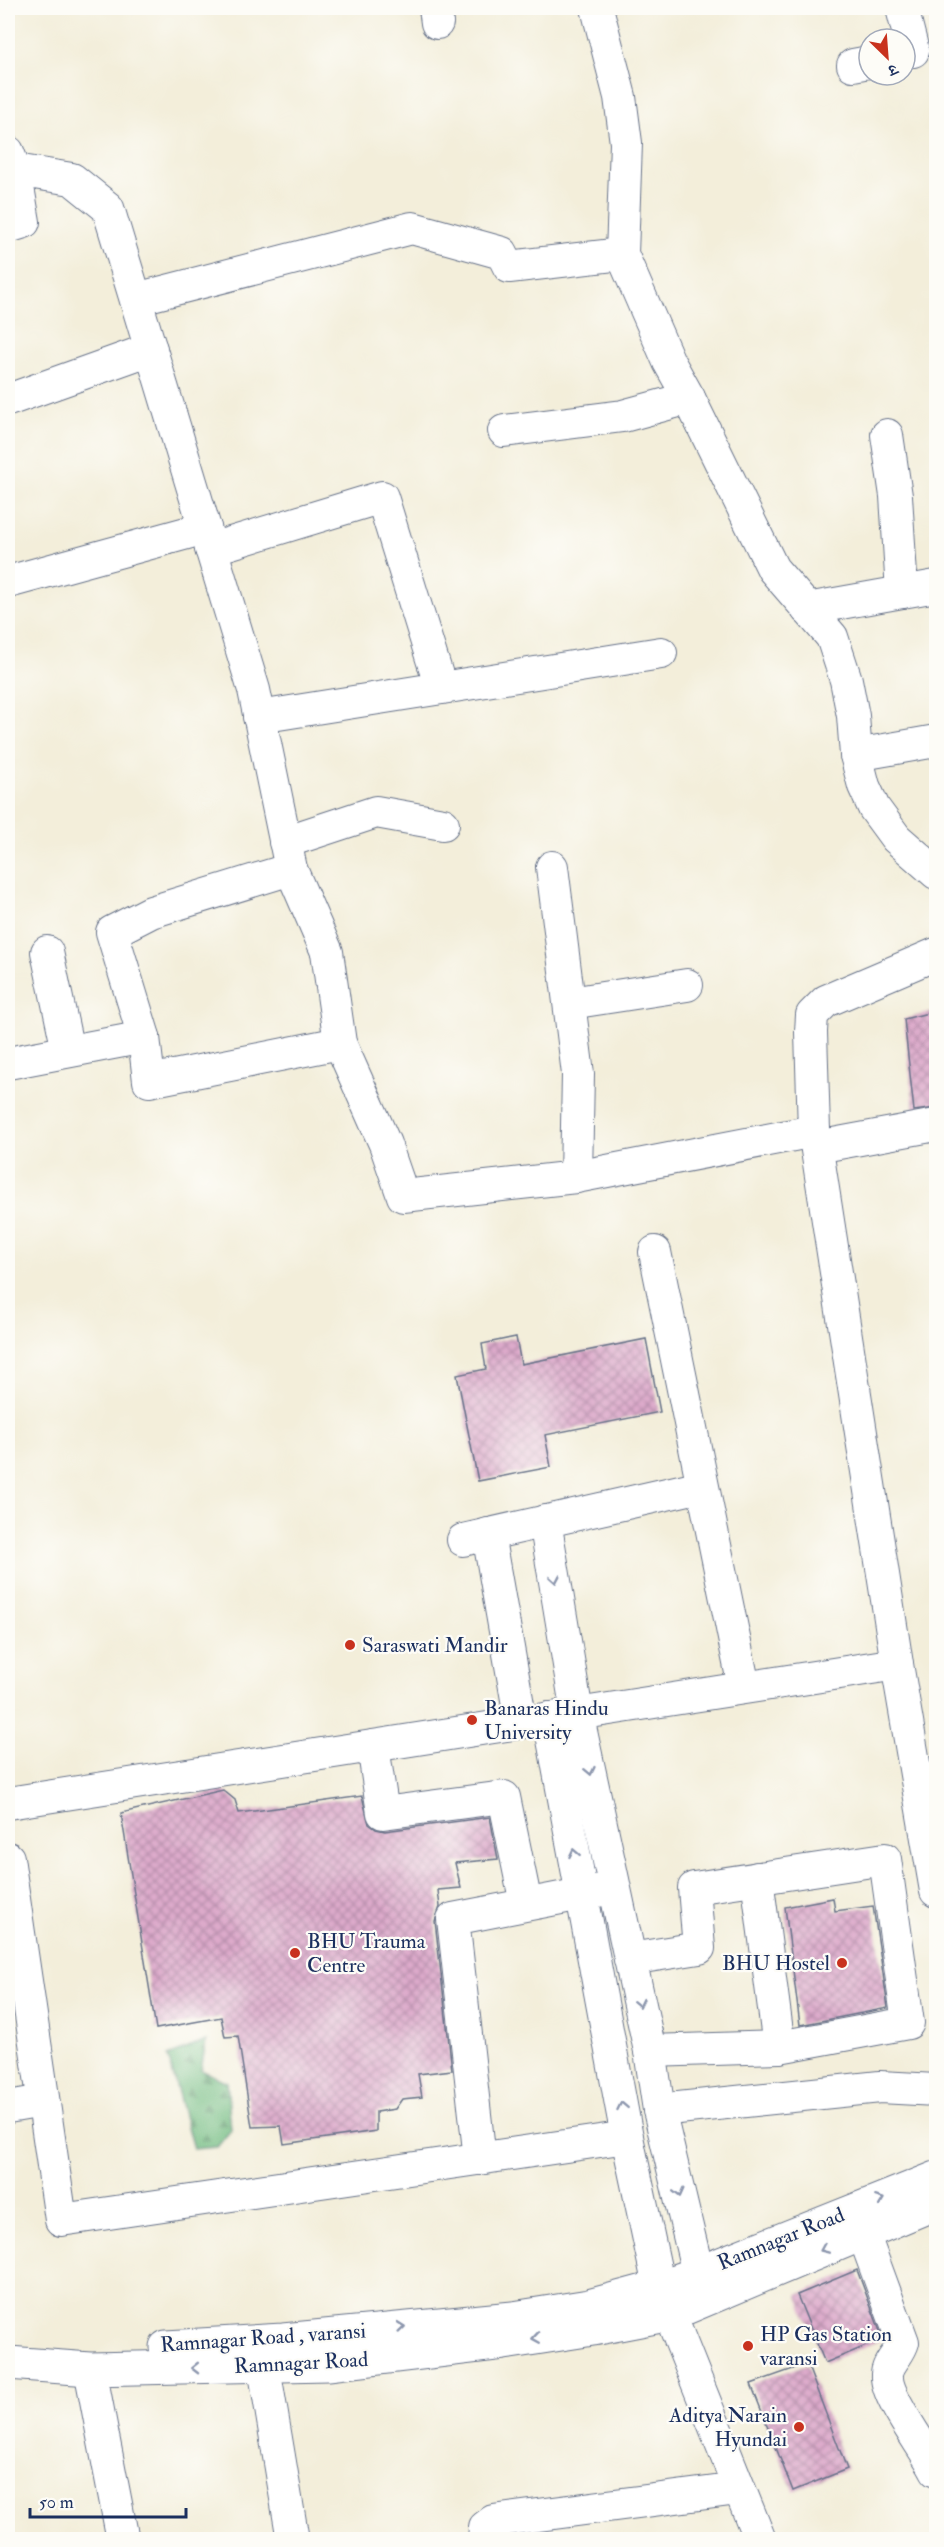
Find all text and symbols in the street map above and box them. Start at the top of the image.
north arrow [857,27,917,87]
text: उ [883,58,902,81]
one-way arrow [548,1574,560,1584]
place label: Saraswati Mandir [362,1632,508,1659]
marker: Saraswati Mandir [343,1638,357,1652]
place label: Banaras Hindu University [484,1695,609,1746]
marker: Banaras Hindu University [465,1713,479,1727]
one-way arrow [582,1766,595,1776]
one-way arrow [568,1848,581,1858]
place label: BHU Trauma Centre [307,1928,426,1979]
marker: BHU Trauma Centre [288,1946,302,1960]
place label: BHU Hostel [722,1950,831,1977]
marker: BHU Hostel [835,1956,849,1970]
one-way arrow [632,1997,645,2007]
one-way arrow [616,2102,629,2112]
one-way arrow [671,2188,684,2198]
one-way arrow [874,2195,885,2207]
street label: Ramnagar Road [714,2201,849,2277]
one-way arrow [820,2242,831,2254]
street label: Ramnagar Road , varansi [159,2317,367,2359]
one-way arrow [397,2321,406,2334]
place label: HP Gas Station varansi [759,2321,892,2372]
one-way arrow [531,2331,541,2344]
marker: HP Gas Station varansi [741,2339,755,2353]
street label: Ramnagar Road [233,2346,370,2380]
one-way arrow [191,2361,200,2374]
place label: Aditya Narain Hyundai [668,2402,787,2453]
marker: Aditya Narain Hyundai [792,2420,806,2434]
scale bar [30,2481,186,2519]
text: 50 m [39,2491,74,2514]

